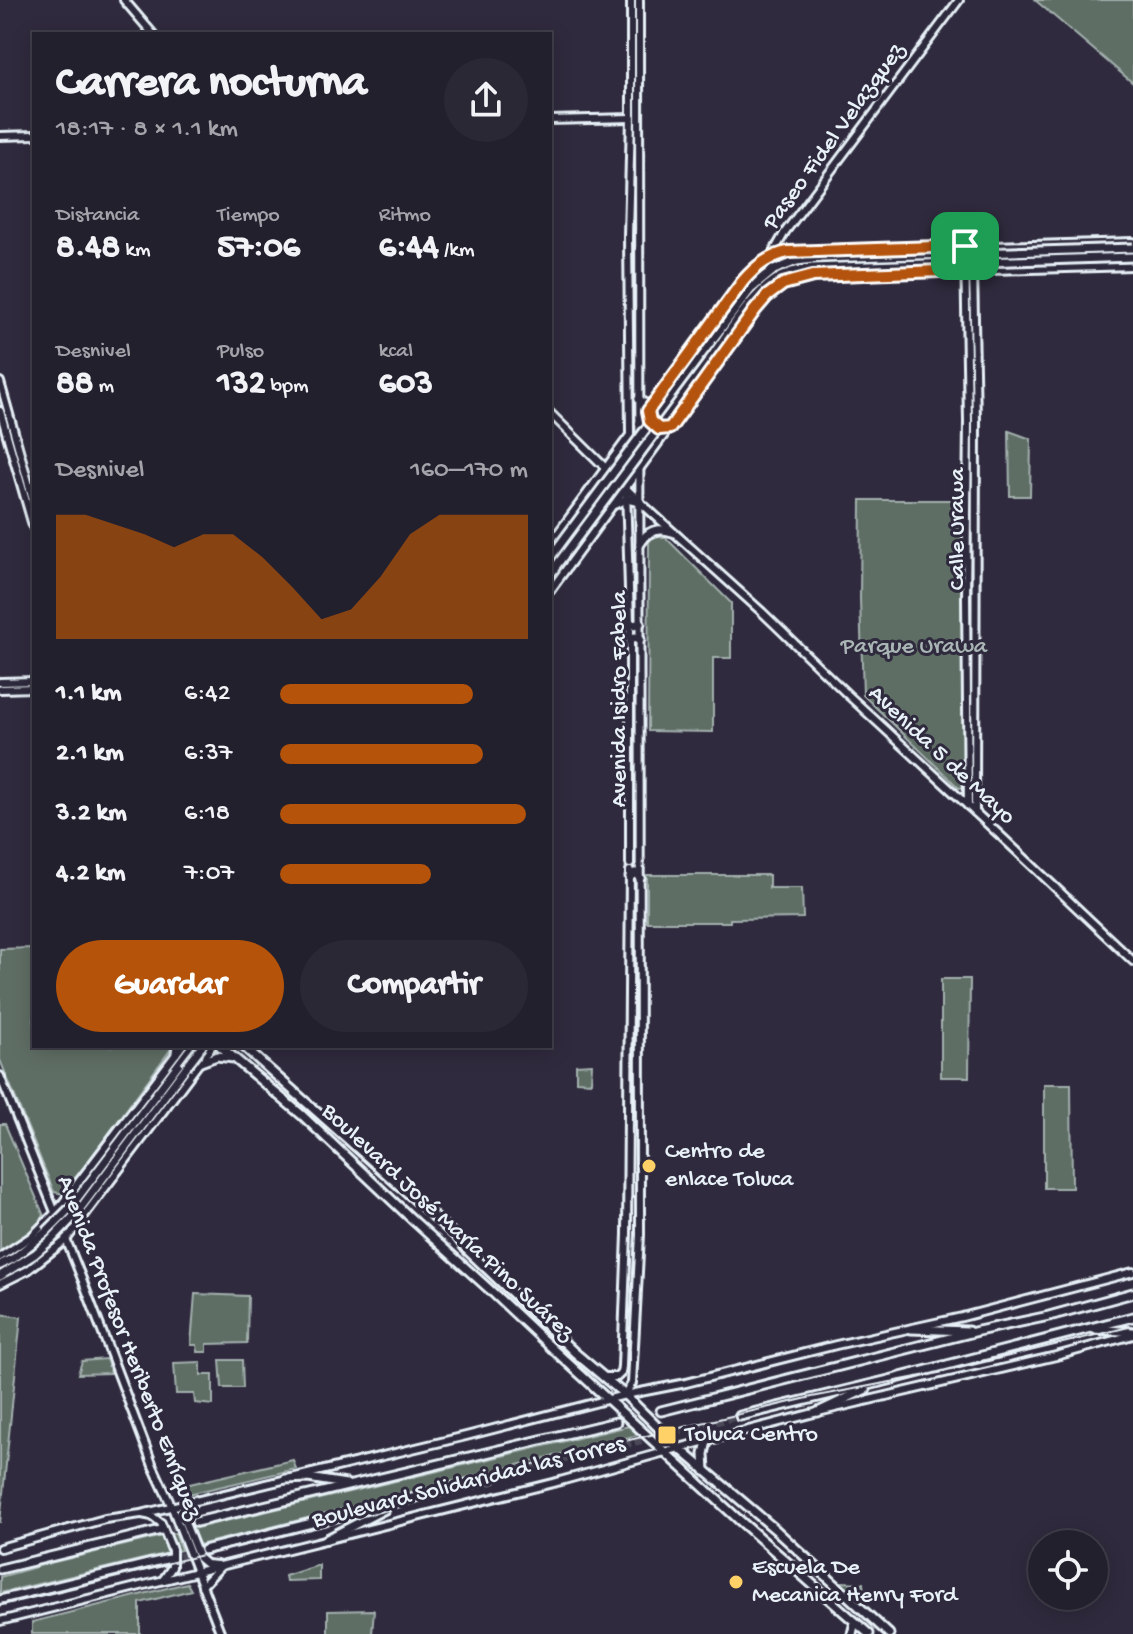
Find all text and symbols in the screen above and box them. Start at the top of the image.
street label: Paseo Fidel Velazquez [757,37,913,237]
button: share [444,58,528,142]
text: Carrera nocturna [56,59,367,111]
text: 18:17 · 8 × 1.1 km [56,115,238,146]
text: Distancia [56,203,139,229]
text: Tiempo [217,203,280,229]
text: Ritmo [379,203,431,229]
pin [931,212,999,280]
icon: arrive [943,224,987,268]
text: 8.48 [56,229,120,269]
text: 57:06 [217,229,300,269]
text: 6:44 [379,229,439,269]
text: km [120,238,151,264]
text: /km [439,238,475,264]
text: Desnivel [56,339,131,365]
text: Pulso [217,339,264,365]
text: kcal [379,339,413,365]
text: 88 [56,365,93,405]
text: 132 [217,365,265,405]
text: 603 [379,365,433,405]
text: m [93,374,114,400]
text: bpm [265,374,309,400]
text: Desnivel [56,456,145,487]
text: 160–170 m [410,456,528,487]
street label: Calle Urawa [944,467,973,590]
street label: Avenida Isidro Fabela [606,590,635,807]
park label: Parque Urawa [840,633,988,662]
text: 1.1 km [56,679,121,710]
text: 6:42 [184,679,230,710]
street label: Avenida 5 de Mayo [861,680,1021,832]
text: 2.1 km [56,739,124,770]
text: 6:37 [184,739,232,770]
text: 3.2 km [56,799,127,830]
text: 6:18 [184,799,230,830]
text: 4.2 km [56,859,125,890]
text: 7:07 [184,859,234,890]
button: Guardar [56,940,284,1032]
button: Compartir [300,940,528,1032]
street label: Boulevard José María Pino Suárez [314,1097,581,1349]
place label: Centro de enlace Toluca [665,1138,794,1195]
marker: Centro de enlace Toluca [640,1157,658,1175]
street label: Avenida Profesor Heriberto Enríquez [49,1172,208,1525]
place label: Toluca Centro [683,1421,818,1450]
marker: Toluca Centro [656,1424,678,1446]
street label: Boulevard Solidaridad las Torres [309,1430,629,1536]
map controls [1028,1530,1108,1610]
button: locate [1028,1530,1108,1610]
place label: Escuela De Mecanica Henry Ford [752,1554,959,1611]
marker: Escuela De Mecanica Henry Ford [727,1573,745,1591]

